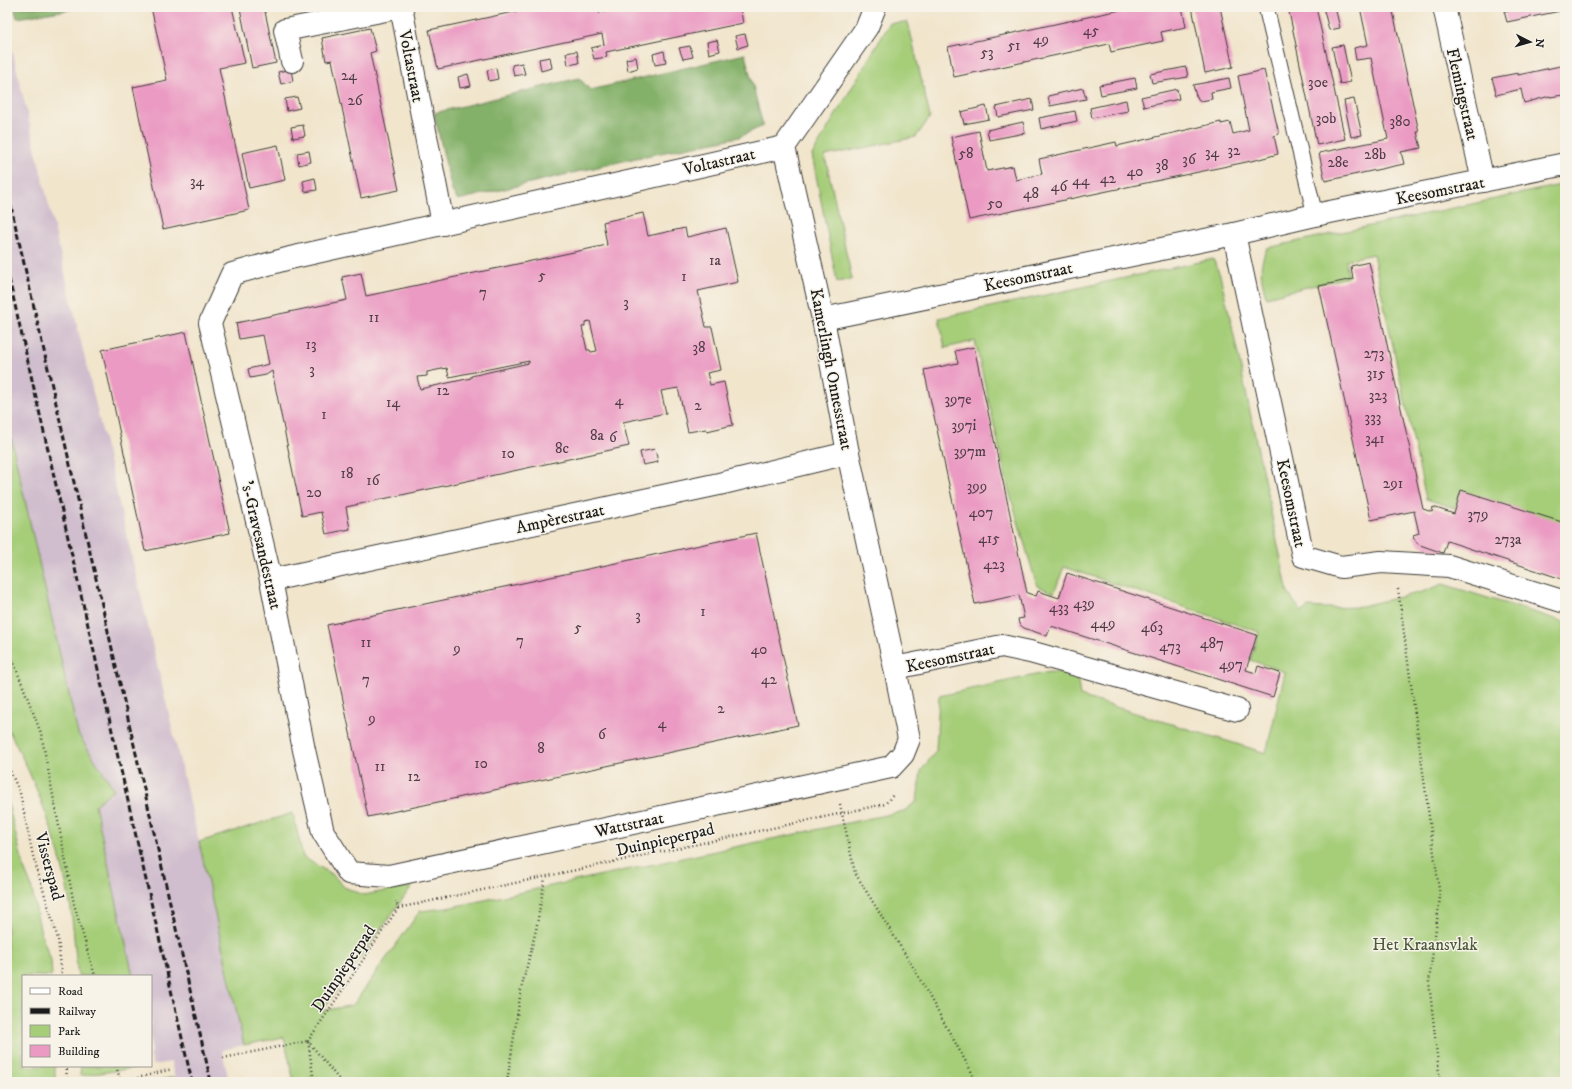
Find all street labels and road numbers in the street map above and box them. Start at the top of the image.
street label: Voltastraat [393,27,429,105]
street label: Flemingstraat [1441,46,1483,143]
street label: Voltastraat [680,143,758,181]
street label: Keesomstraat [1394,172,1487,210]
street label: Keesomstraat [982,257,1075,297]
street label: Kamerlingh Onnesstraat [805,287,858,452]
street label: Keesomstraat [1271,457,1311,550]
street label: 's-Gravesandestraat [236,479,287,612]
street label: Ampèrestraat [514,499,607,539]
street label: Keesomstraat [904,638,997,678]
street label: Wattstraat [592,807,666,843]
street label: Duinpieperpad [614,818,717,862]
street label: Visserspad [29,829,69,903]
street label: Duinpieperpad [307,920,381,1016]

